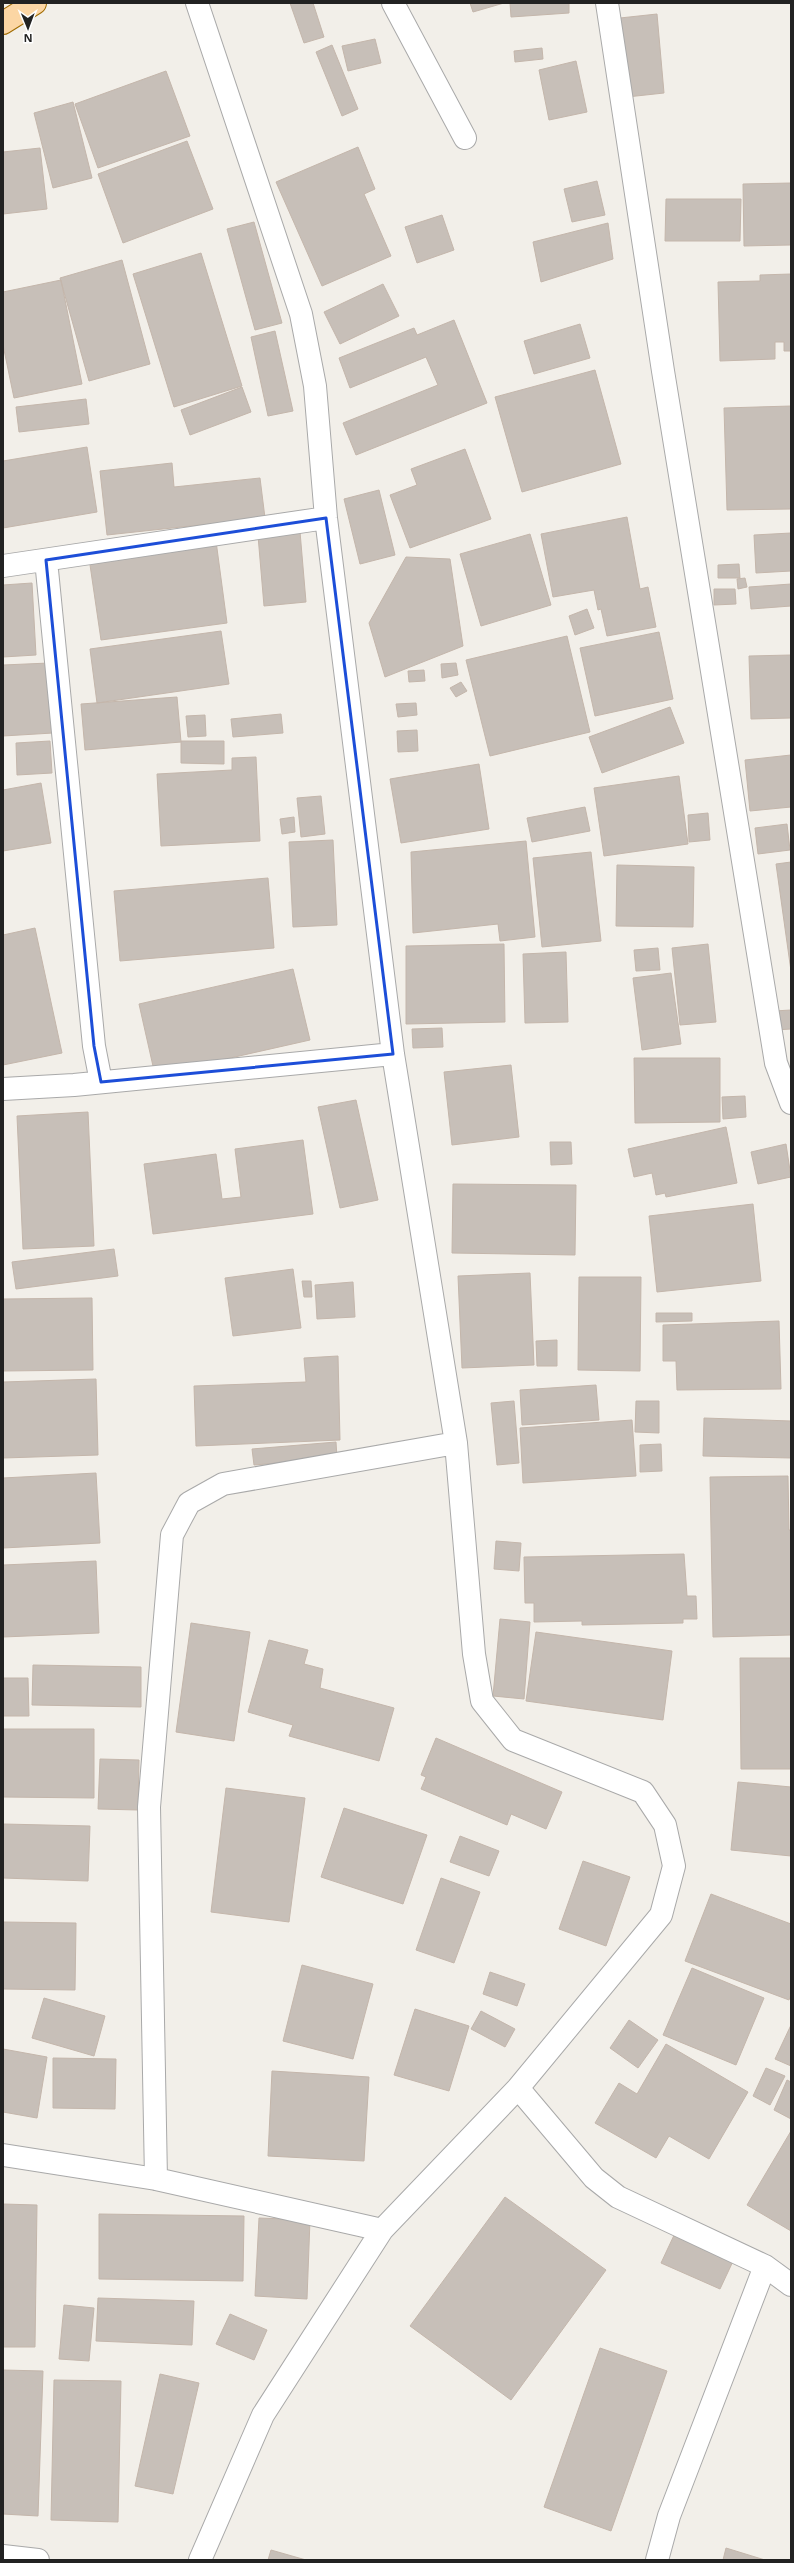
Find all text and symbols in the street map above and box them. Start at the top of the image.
north arrow [8,8,48,48]
text: N [24,31,33,46]

